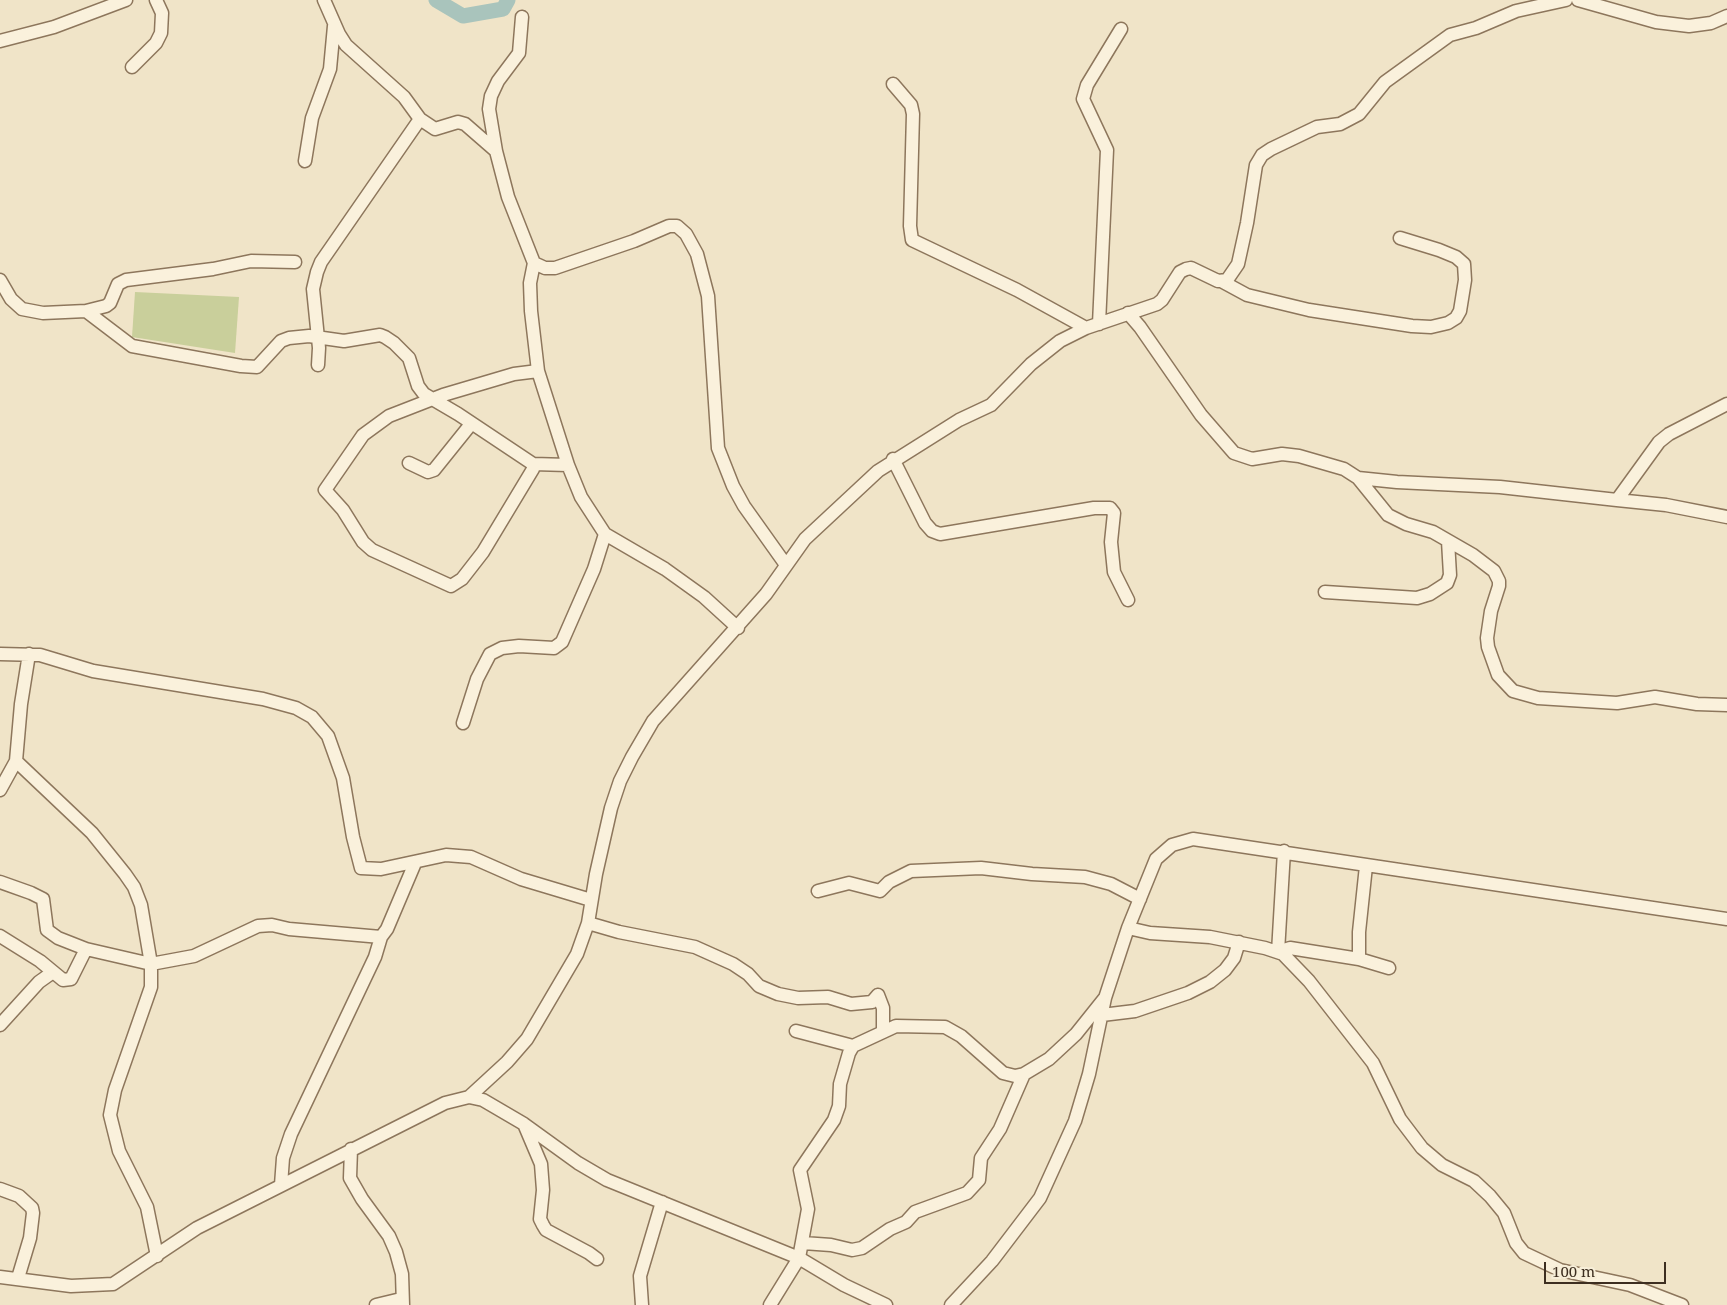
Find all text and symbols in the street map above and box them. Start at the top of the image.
scale bar [1547,1252,1670,1284]
text: 100 m [1552,1261,1595,1281]

